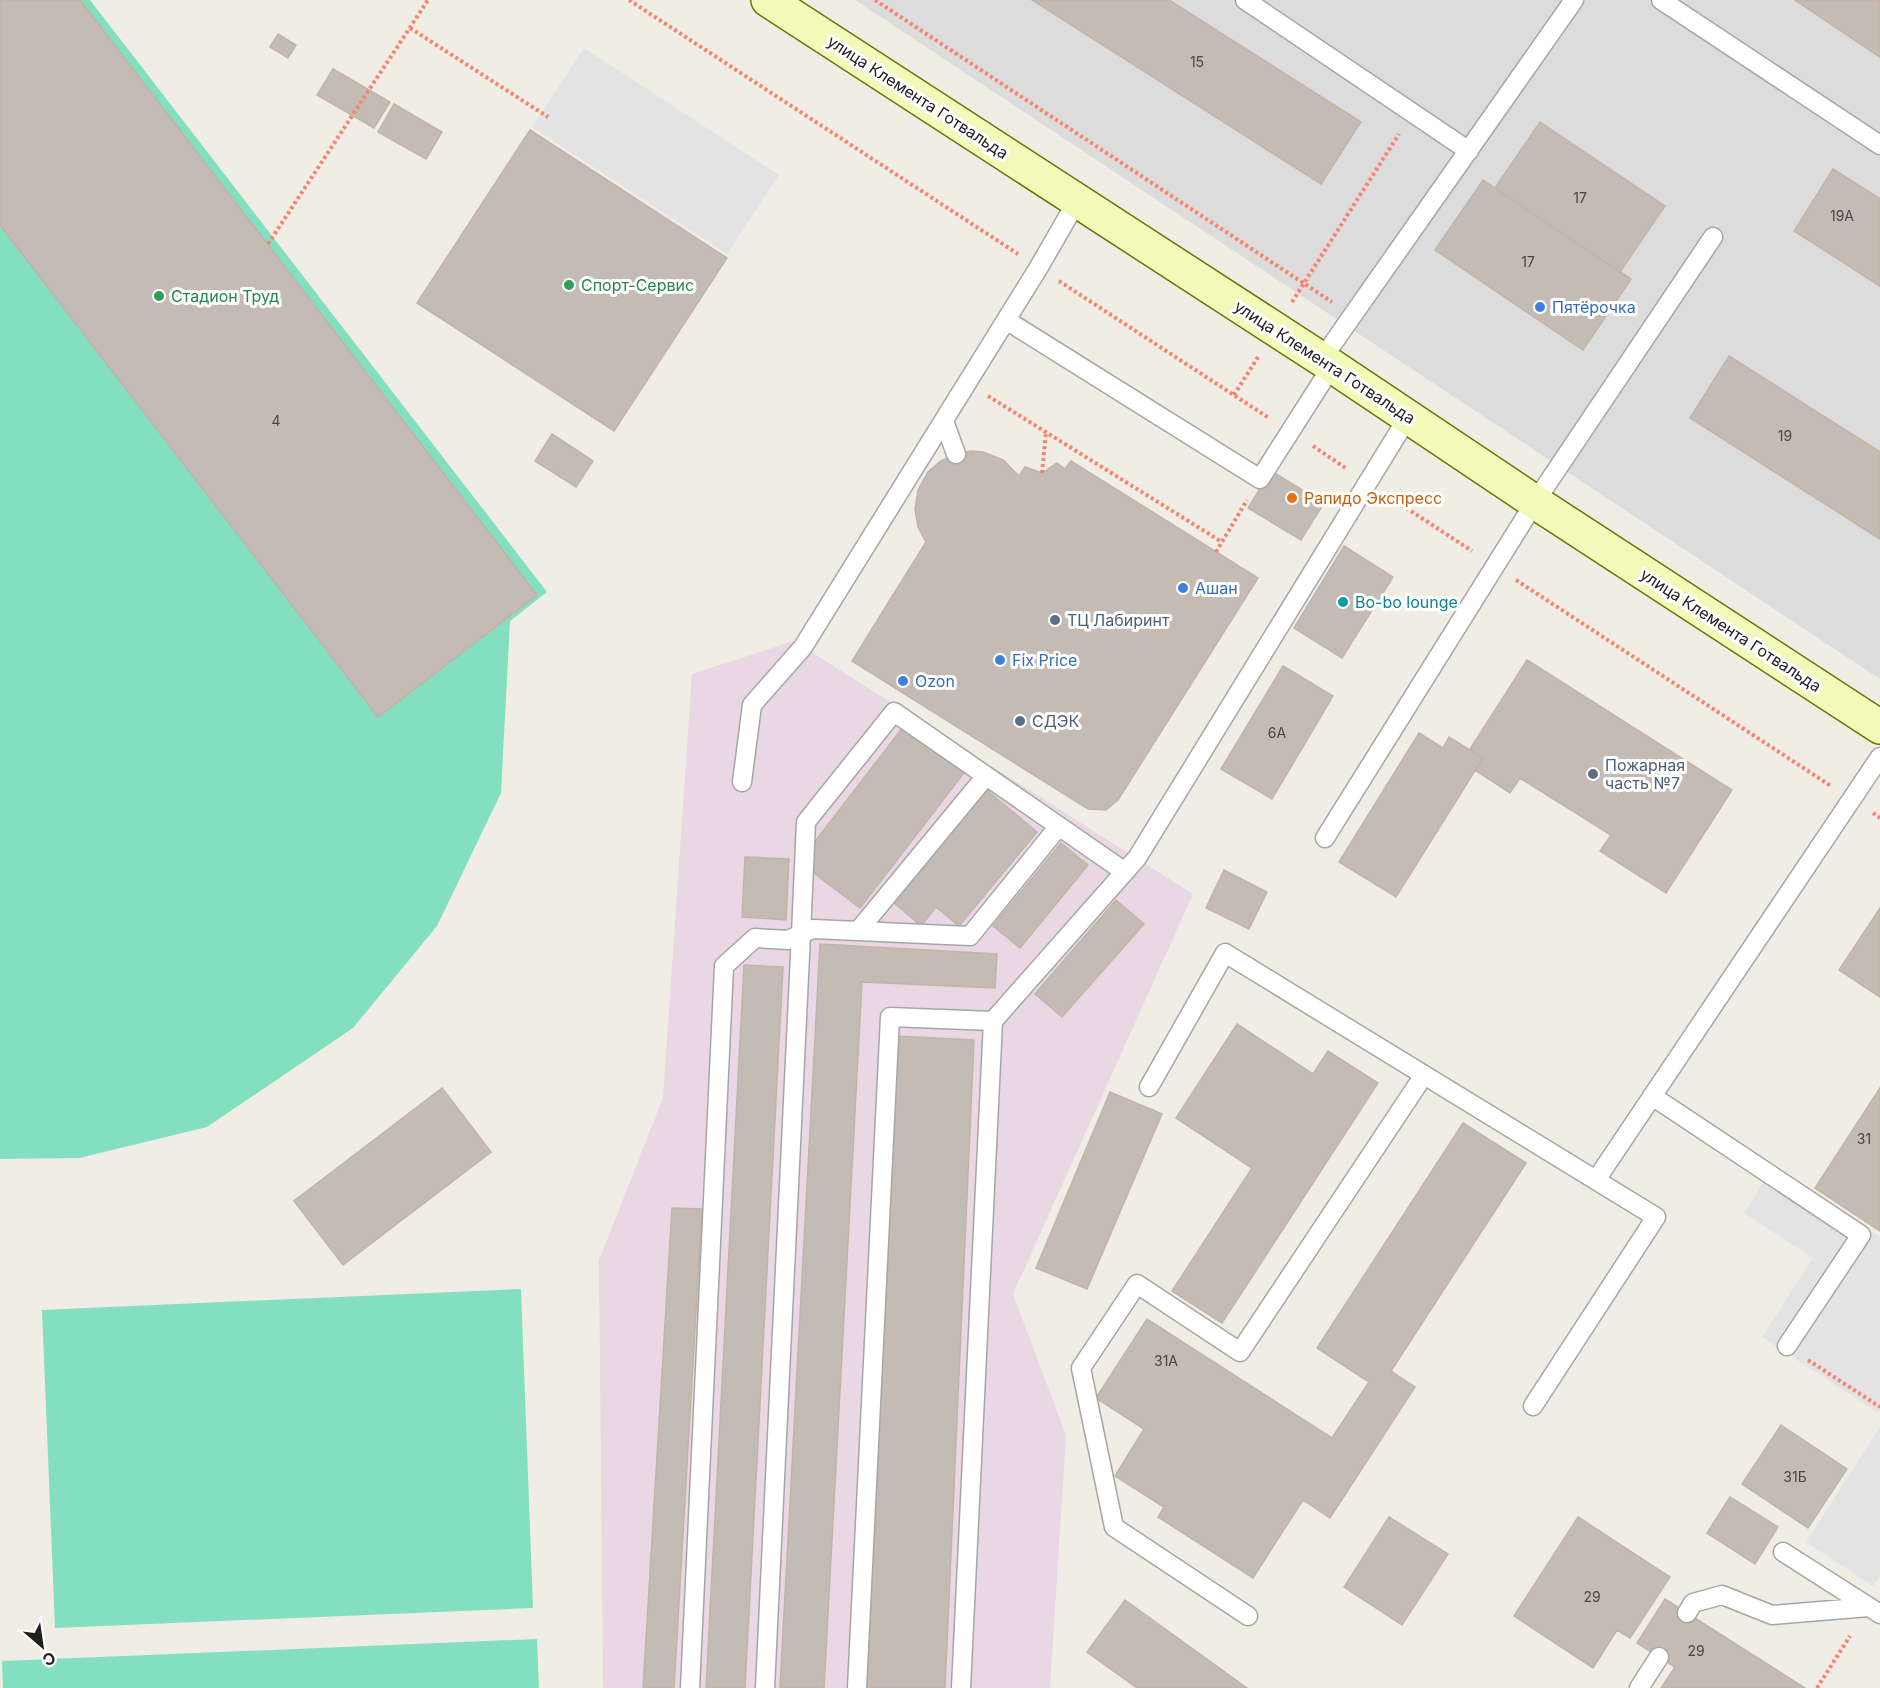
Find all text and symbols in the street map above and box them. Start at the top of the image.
street label: улица Клемента Готвальда [824,31,1012,163]
house number: 15 [1190,53,1204,70]
house number: 17 [1573,189,1587,206]
house number: 19А [1830,207,1854,224]
house number: 17 [1521,253,1535,270]
place label: Спорт-Сервис [581,275,694,295]
marker: Спорт-Сервис [562,278,576,292]
place label: Стадион Труд [171,286,279,306]
marker: Стадион Труд [152,289,166,303]
street label: улица Клемента Готвальда [1231,296,1419,428]
place label: Пятёрочка [1552,297,1636,317]
marker: Пятёрочка [1533,300,1547,314]
house number: 4 [271,412,281,429]
house number: 19 [1778,427,1792,444]
place label: Рапидо Экспресс [1304,488,1442,508]
marker: Рапидо Экспресс [1285,491,1299,505]
street label: улица Клемента Готвальда [1637,564,1825,696]
place label: Ашан [1195,578,1238,598]
marker: Ашан [1176,581,1190,595]
place label: Bo-bo lounge [1355,592,1458,612]
marker: Bo-bo lounge [1336,595,1350,609]
place label: ТЦ Лабиринт [1067,610,1170,630]
marker: ТЦ Лабиринт [1048,613,1062,627]
place label: Fix Price [1012,650,1077,670]
marker: Fix Price [993,653,1007,667]
place label: Ozon [915,671,955,691]
marker: Ozon [896,674,910,688]
place label: СДЭК [1032,711,1079,731]
marker: СДЭК [1013,714,1027,728]
house number: 6А [1268,724,1287,741]
place label: Пожарная часть №7 [1605,755,1685,793]
marker: Пожарная часть №7 [1586,767,1600,781]
house number: 31 [1857,1130,1871,1147]
house number: 31А [1154,1352,1178,1369]
house number: 31Б [1783,1468,1807,1485]
house number: 29 [1583,1588,1601,1605]
north arrow [12,1616,72,1676]
house number: 29 [1687,1642,1705,1659]
text: С [39,1648,59,1671]

